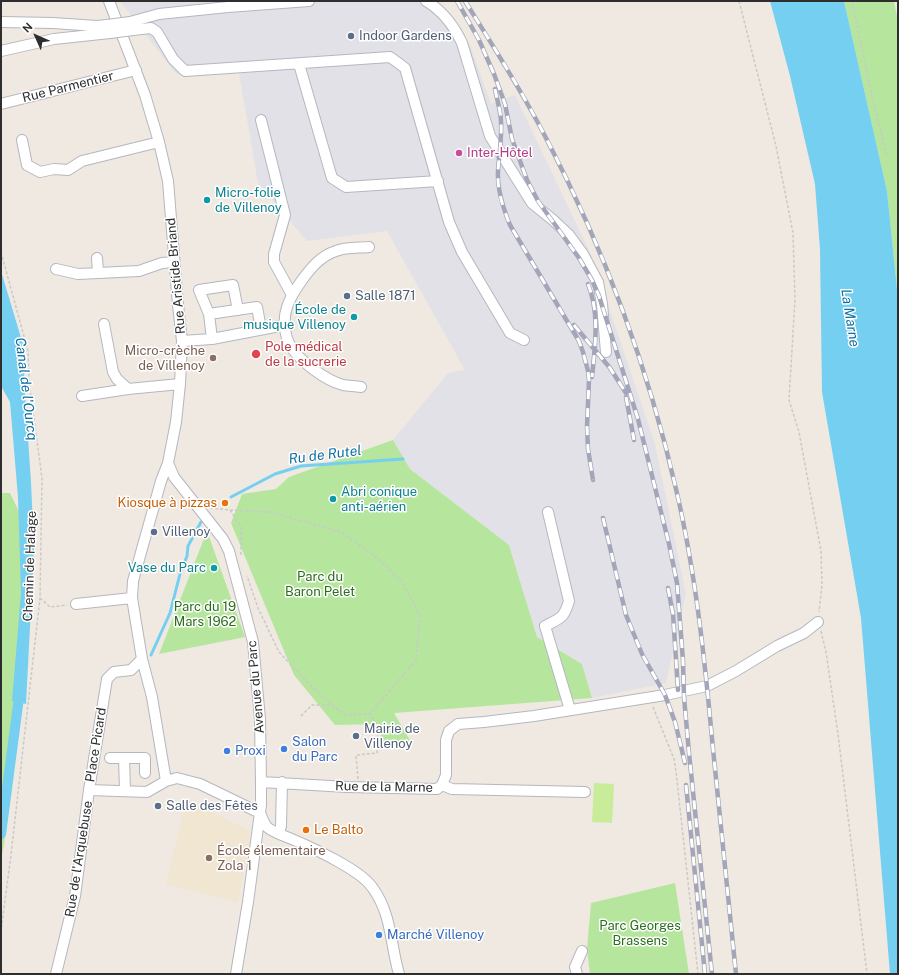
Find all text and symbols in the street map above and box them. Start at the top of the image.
north arrow [16,16,56,56]
text: N [20,20,35,35]
place label: Indoor Gardens [359,28,452,44]
marker: Indoor Gardens [346,31,356,41]
street label: Rue Parmentier [21,68,115,106]
place label: Inter-Hôtel [467,145,533,161]
marker: Inter-Hôtel [454,148,464,158]
place label: Micro-folie de Villenoy [215,185,282,216]
marker: Micro-folie de Villenoy [202,195,212,205]
street label: Rue Aristide Briand [163,217,189,335]
place label: Salle 1871 [355,288,416,304]
water label: La Marne [837,288,863,348]
marker: Salle 1871 [342,291,352,301]
place label: École de musique Villenoy [243,302,346,333]
marker: École de musique Villenoy [349,312,359,322]
water label: Canal de l'Ourcq [11,336,41,442]
place label: Pole médical de la sucrerie [265,339,347,370]
place label: Micro-crèche de Villenoy [125,343,205,374]
marker: Pole médical de la sucrerie [250,348,262,360]
marker: Micro-crèche de Villenoy [208,353,218,363]
water label: Ru de Rutel [288,442,362,468]
place label: Abri conique anti-aérien [341,484,417,515]
marker: Abri conique anti-aérien [328,494,338,504]
place label: Kiosque à pizzas [118,495,217,511]
marker: Kiosque à pizzas [220,498,230,508]
street label: Chemin de Halage [20,510,40,622]
place label: Villenoy [162,524,210,540]
marker: Villenoy [149,527,159,537]
place label: Vase du Parc [128,560,206,576]
marker: Vase du Parc [209,563,219,573]
park label: Parc du Baron Pelet [285,569,355,600]
park label: Parc du 19 Mars 1962 [174,599,236,630]
street label: Avenue du Parc [244,640,268,734]
street label: Place Picard [82,707,110,783]
place label: Mairie de Villenoy [364,721,420,752]
marker: Mairie de Villenoy [351,731,361,741]
place label: Salon du Parc [292,734,338,765]
place label: Proxi [235,743,266,759]
marker: Salon du Parc [279,744,289,754]
marker: Proxi [222,746,232,756]
street label: Rue de la Marne [335,778,433,796]
place label: Salle des Fêtes [166,798,258,814]
street label: Rue de l'Arquebuse [62,800,96,918]
marker: Salle des Fêtes [153,801,163,811]
place label: Le Balto [314,822,363,838]
marker: Le Balto [301,825,311,835]
place label: École élementaire Zola 1 [217,843,326,874]
marker: École élementaire Zola 1 [204,853,214,863]
park label: Parc Georges Brassens [599,918,681,949]
place label: Marché Villenoy [387,927,484,943]
marker: Marché Villenoy [374,930,384,940]

